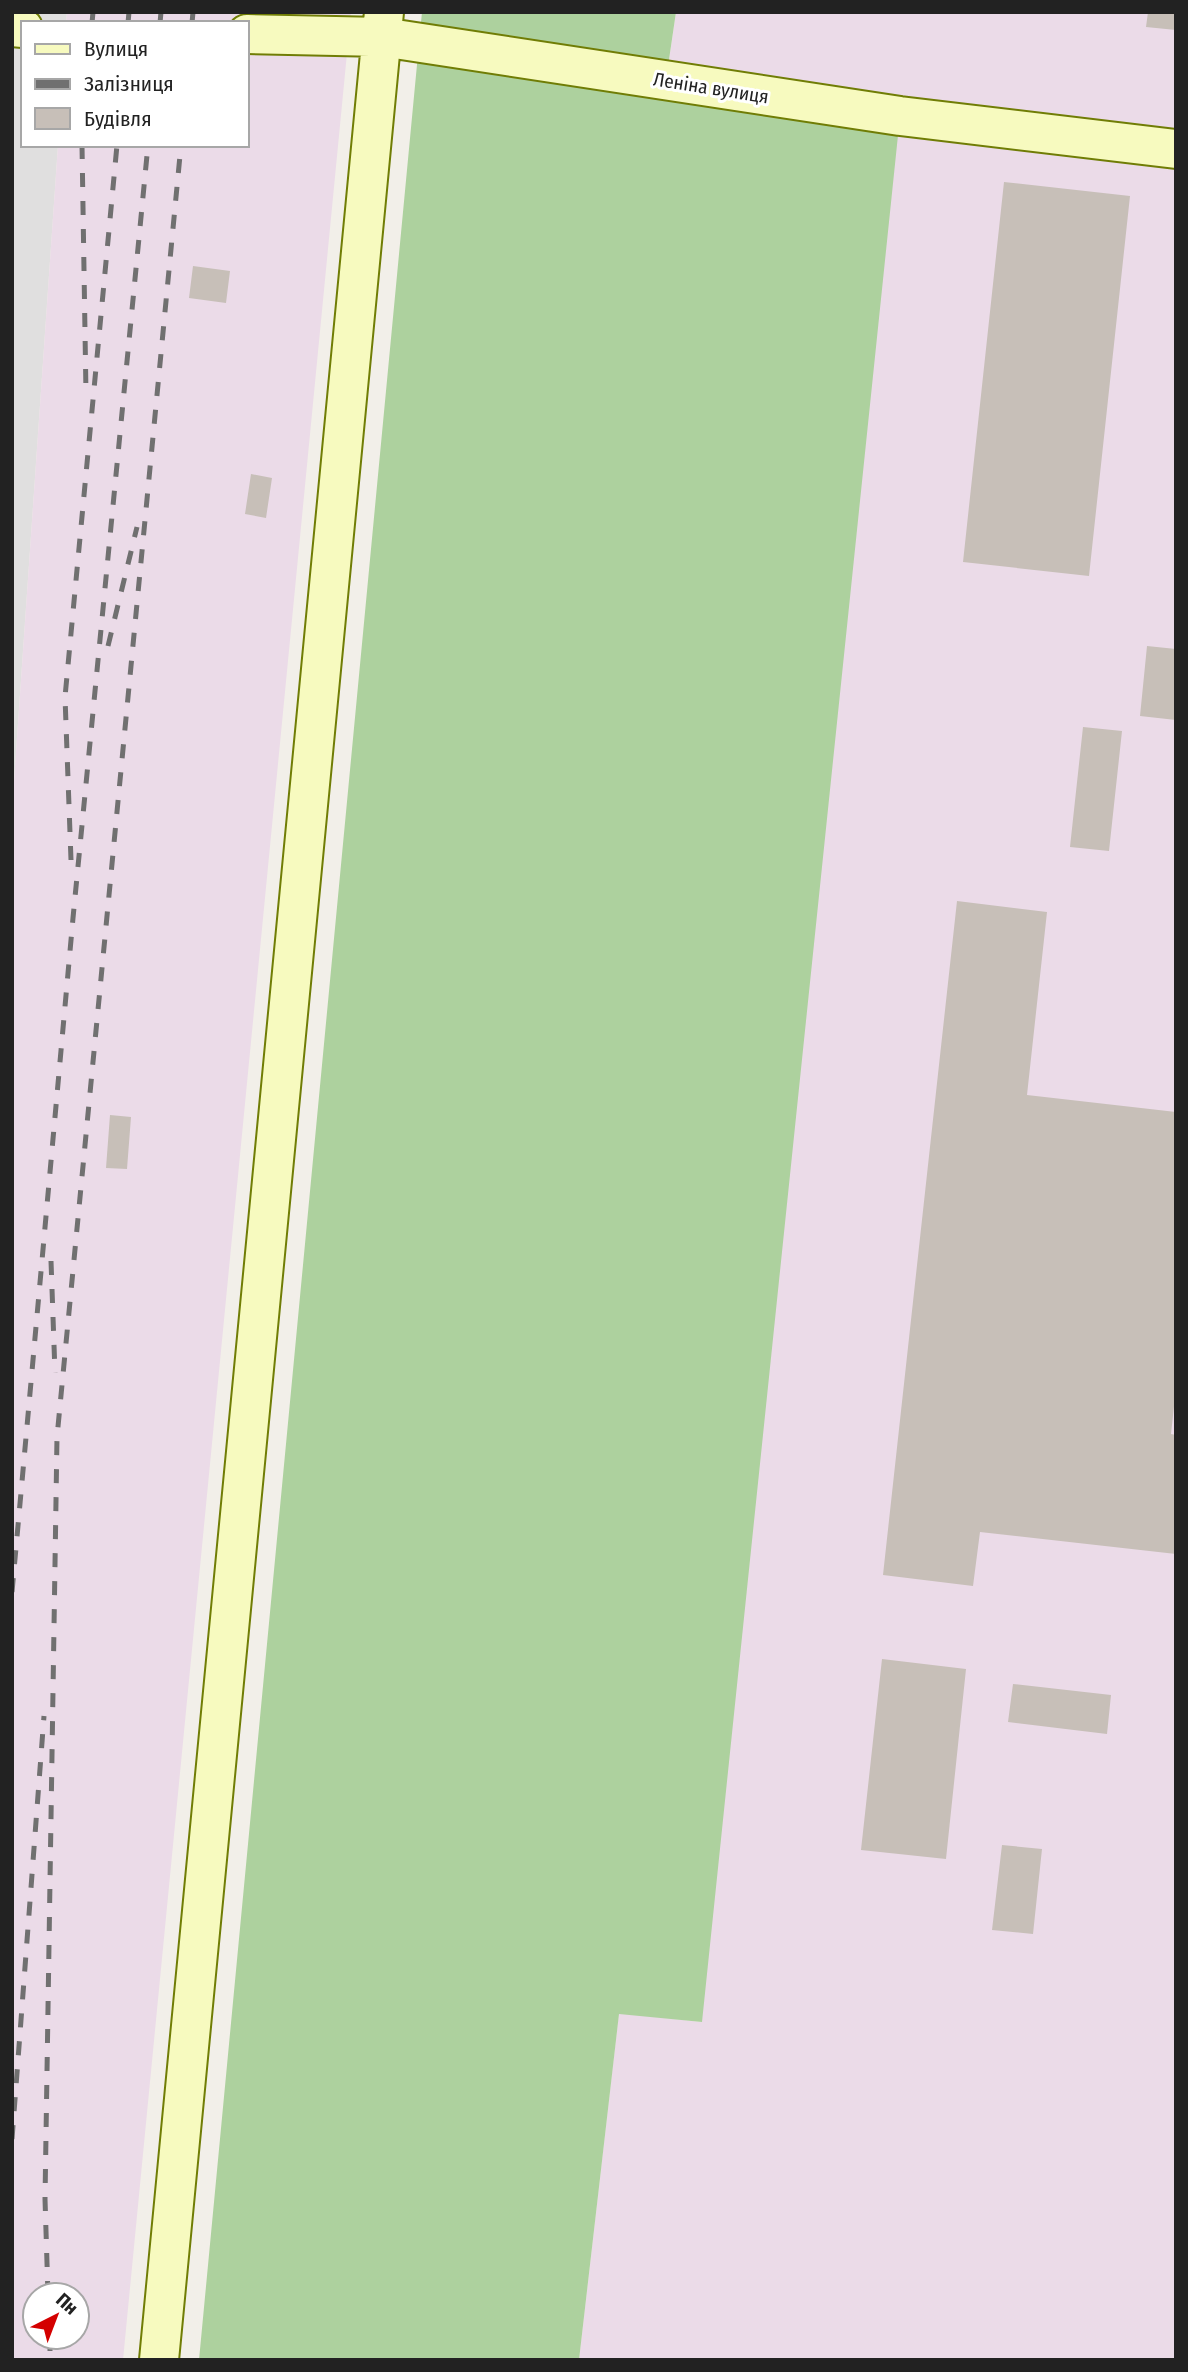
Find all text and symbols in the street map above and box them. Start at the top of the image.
legend [21,21,248,147]
text: Вулиця [84,36,148,62]
street label: Леніна вулиця [652,68,770,108]
text: Залізниця [84,71,174,97]
text: Будівля [84,106,152,132]
north arrow [21,2281,91,2351]
text: Пн [51,2288,83,2319]

